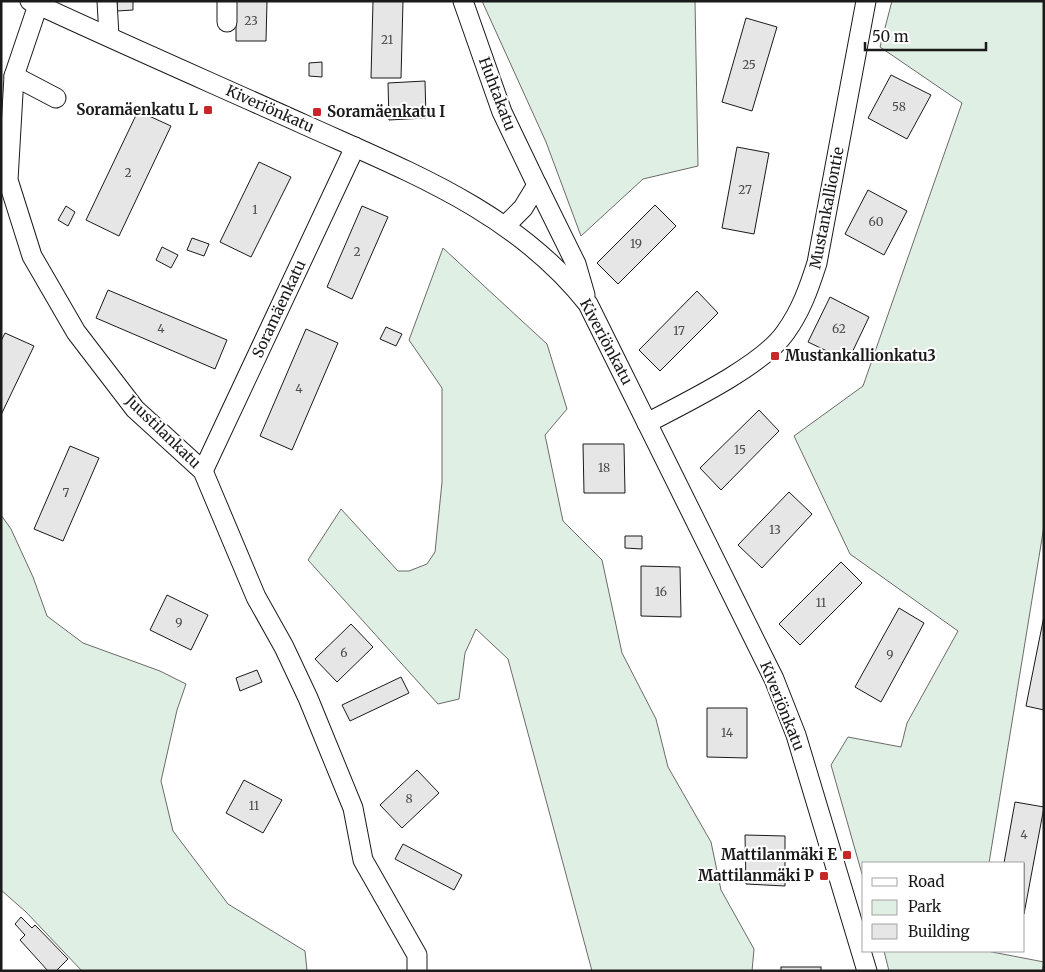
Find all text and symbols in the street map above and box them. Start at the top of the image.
house number: 23 [244,13,258,28]
scale bar [865,20,986,52]
text: 50 m [872,27,909,46]
house number: 21 [381,32,394,47]
street label: Huhtakatu [475,54,520,133]
house number: 25 [742,57,756,72]
street label: Kiveriönkatu [223,81,317,136]
house number: 58 [892,99,906,114]
place label: Soramäenkatu L [76,100,198,119]
place label: Soramäenkatu I [327,102,445,121]
marker: Soramäenkatu L [202,104,214,116]
marker: Soramäenkatu I [311,106,323,118]
street label: Mustankalliontie [805,145,848,271]
house number: 2 [124,165,132,180]
house number: 27 [738,182,752,197]
house number: 1 [252,202,258,217]
house number: 60 [869,214,884,229]
house number: 19 [630,236,642,251]
house number: 2 [353,244,361,259]
street label: Soramäenkatu [248,257,310,361]
street label: Kiveriönkatu [576,296,637,388]
house number: 4 [157,321,165,336]
house number: 62 [832,321,846,336]
house number: 17 [673,323,685,338]
place label: Mustankallionkatu3 [785,346,936,365]
marker: Mustankallionkatu3 [769,350,781,362]
house number: 4 [295,381,303,396]
street label: Juustilankatu [121,390,205,472]
house number: 15 [734,442,746,457]
house number: 18 [598,460,610,475]
house number: 7 [63,485,70,500]
house number: 13 [769,522,781,537]
house number: 16 [655,584,667,599]
house number: 11 [816,595,827,610]
house number: 9 [175,615,183,630]
house number: 6 [340,645,348,660]
house number: 9 [886,647,894,662]
street label: Kiveriönkatu [756,658,809,753]
house number: 14 [721,725,734,740]
house number: 8 [405,791,413,806]
house number: 11 [249,798,260,813]
house number: 4 [1020,827,1028,842]
place label: Mattilanmäki E [721,845,837,864]
marker: Mattilanmäki E [841,849,853,861]
legend [862,862,1025,952]
place label: Mattilanmäki P [698,866,814,885]
marker: Mattilanmäki P [818,870,830,882]
text: Road [908,872,944,891]
text: Park [908,897,942,916]
text: Building [908,922,970,941]

